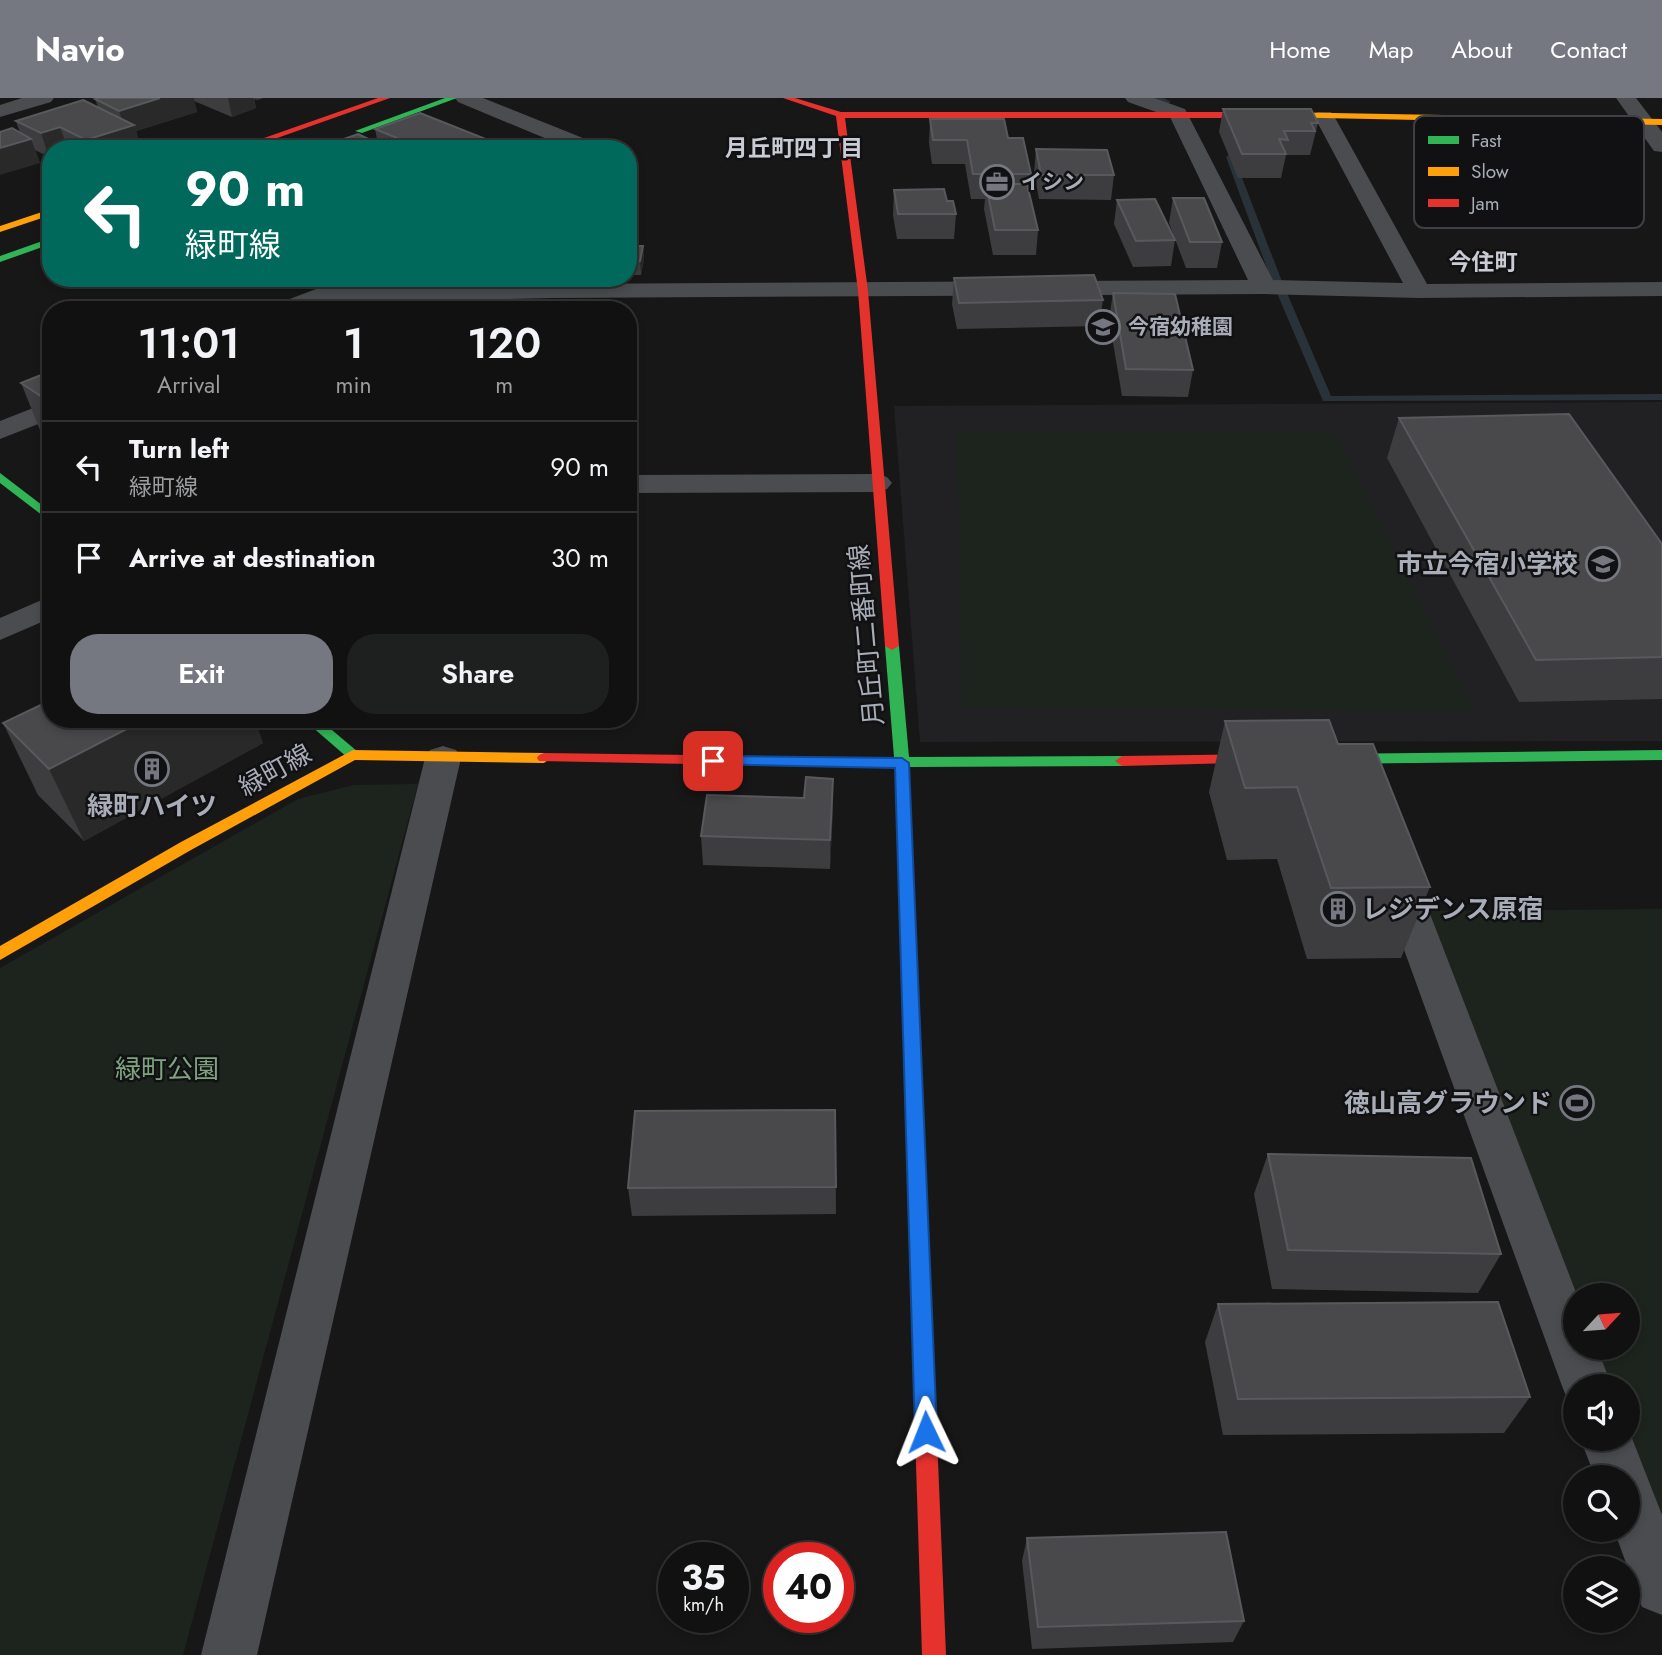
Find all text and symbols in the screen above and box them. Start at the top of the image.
text: Navio [35,26,125,73]
text: Home [1269,32,1331,67]
text: Map [1369,32,1413,67]
text: About [1451,32,1512,67]
text: Contact [1550,32,1627,67]
legend [1414,116,1644,228]
text: Fast [1471,127,1502,154]
district label: 月丘町四丁目 [725,131,863,165]
text: 90 m [185,154,305,224]
text: Slow [1471,158,1509,185]
office icon: イシン [978,163,1016,201]
place label: イシン [1021,167,1084,197]
icon: left [70,168,161,259]
text: Jam [1468,190,1500,217]
text: 緑町線 [185,222,281,268]
district label: 今住町 [1449,245,1518,279]
school or university icon: 今宿幼稚園 [1084,308,1122,346]
place label: 今宿幼稚園 [1128,312,1233,342]
text: 11:01 [138,313,240,374]
text: 1 [343,313,364,374]
text: 120 [467,313,541,374]
text: Arrival [157,368,220,402]
text: min [336,368,372,402]
text: m [495,368,513,402]
text: Turn left [129,430,229,468]
icon: left [70,448,108,486]
text: 90 m [550,448,609,486]
text: 緑町線 [129,470,198,504]
icon: arrive [70,539,108,577]
text: Arrive at destination [129,539,376,577]
text: 30 m [551,539,609,577]
street label: 月丘町二番町線 [839,543,893,727]
place label: 市立今宿小学校 [1396,545,1578,583]
school or university icon: 市立今宿小学校 [1584,545,1622,583]
button: Exit [70,634,333,714]
button: Share [347,634,609,714]
pin [683,731,743,791]
street label: 緑町線 [232,734,318,806]
icon: arrive [694,742,732,780]
building icon: 緑町ハイツ [133,750,171,788]
place label: 緑町ハイツ [87,787,217,825]
building icon: レジデンス原宿 [1319,890,1357,928]
place label: レジデンス原宿 [1362,890,1543,928]
park label: 緑町公園 [115,1050,219,1088]
place label: 徳山高グラウンド [1344,1084,1552,1122]
sports icon: 徳山高グラウンド [1558,1084,1596,1122]
north arrow [1563,1283,1640,1360]
map controls [1563,1283,1640,1633]
button: sound [1563,1374,1640,1451]
position arrow [889,1395,963,1469]
button: search [1563,1465,1640,1542]
speed limit sign: 40 [763,1542,854,1633]
text: 35 [681,1553,726,1603]
button: layers [1563,1556,1640,1633]
text: km/h [683,1592,724,1618]

